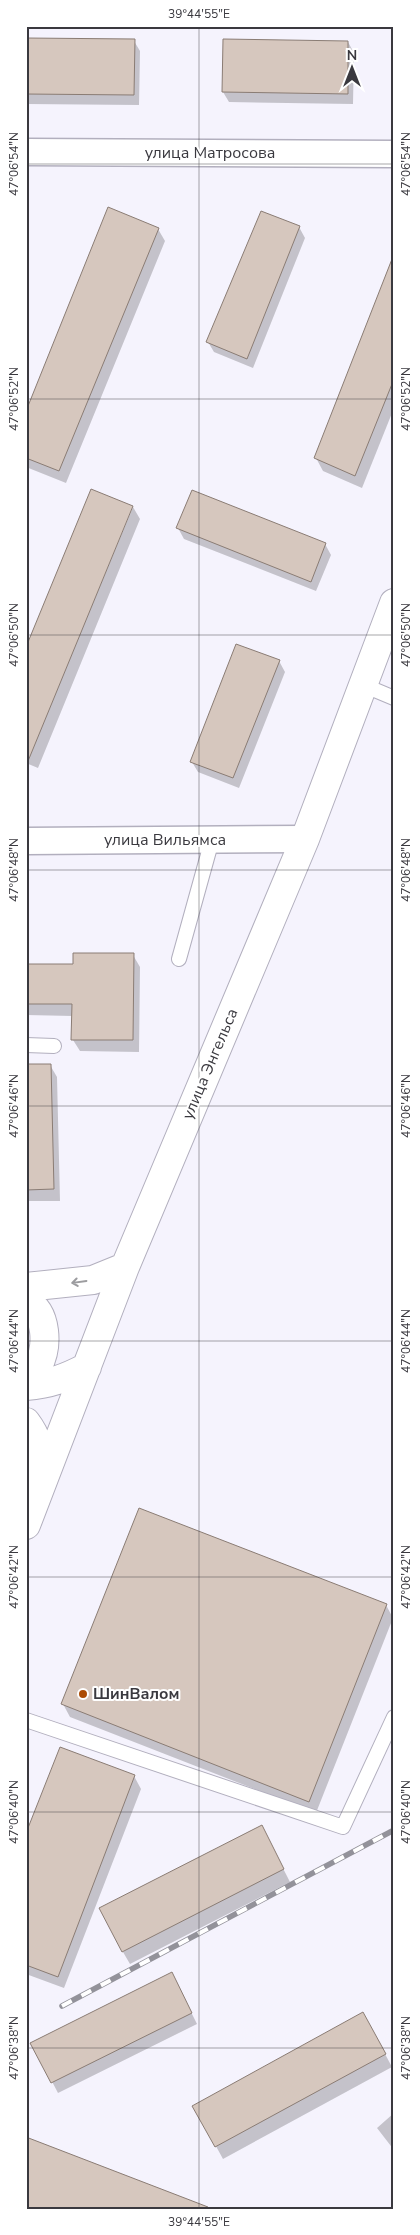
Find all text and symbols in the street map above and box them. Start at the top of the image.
text: 39°44'55"E [168,6,230,22]
north arrow [328,42,378,92]
text: N [347,46,357,65]
text: 47°06'54"N [6,132,22,196]
text: 47°06'54"N [398,132,414,196]
street label: улица Матросова [145,142,275,164]
text: 47°06'52"N [6,367,22,431]
text: 47°06'52"N [398,367,414,431]
text: 47°06'50"N [6,603,22,667]
text: 47°06'50"N [398,603,414,667]
street label: улица Вильямса [104,829,226,851]
text: 47°06'48"N [6,838,22,902]
text: 47°06'48"N [398,838,414,902]
street label: улица Энгельса [177,1005,243,1123]
text: 47°06'46"N [6,1074,22,1138]
text: 47°06'46"N [398,1074,414,1138]
one-way arrow [71,1277,87,1287]
text: 47°06'44"N [6,1309,22,1373]
text: 47°06'44"N [398,1309,414,1373]
text: 47°06'42"N [6,1545,22,1609]
text: 47°06'42"N [398,1545,414,1609]
place label: ШинВалом [93,1683,179,1705]
marker: ШинВалом [77,1688,89,1700]
text: 47°06'40"N [6,1780,22,1844]
text: 47°06'40"N [398,1780,414,1844]
text: 47°06'38"N [6,2016,22,2080]
text: 47°06'38"N [398,2016,414,2080]
text: 39°44'55"E [168,2214,230,2230]

